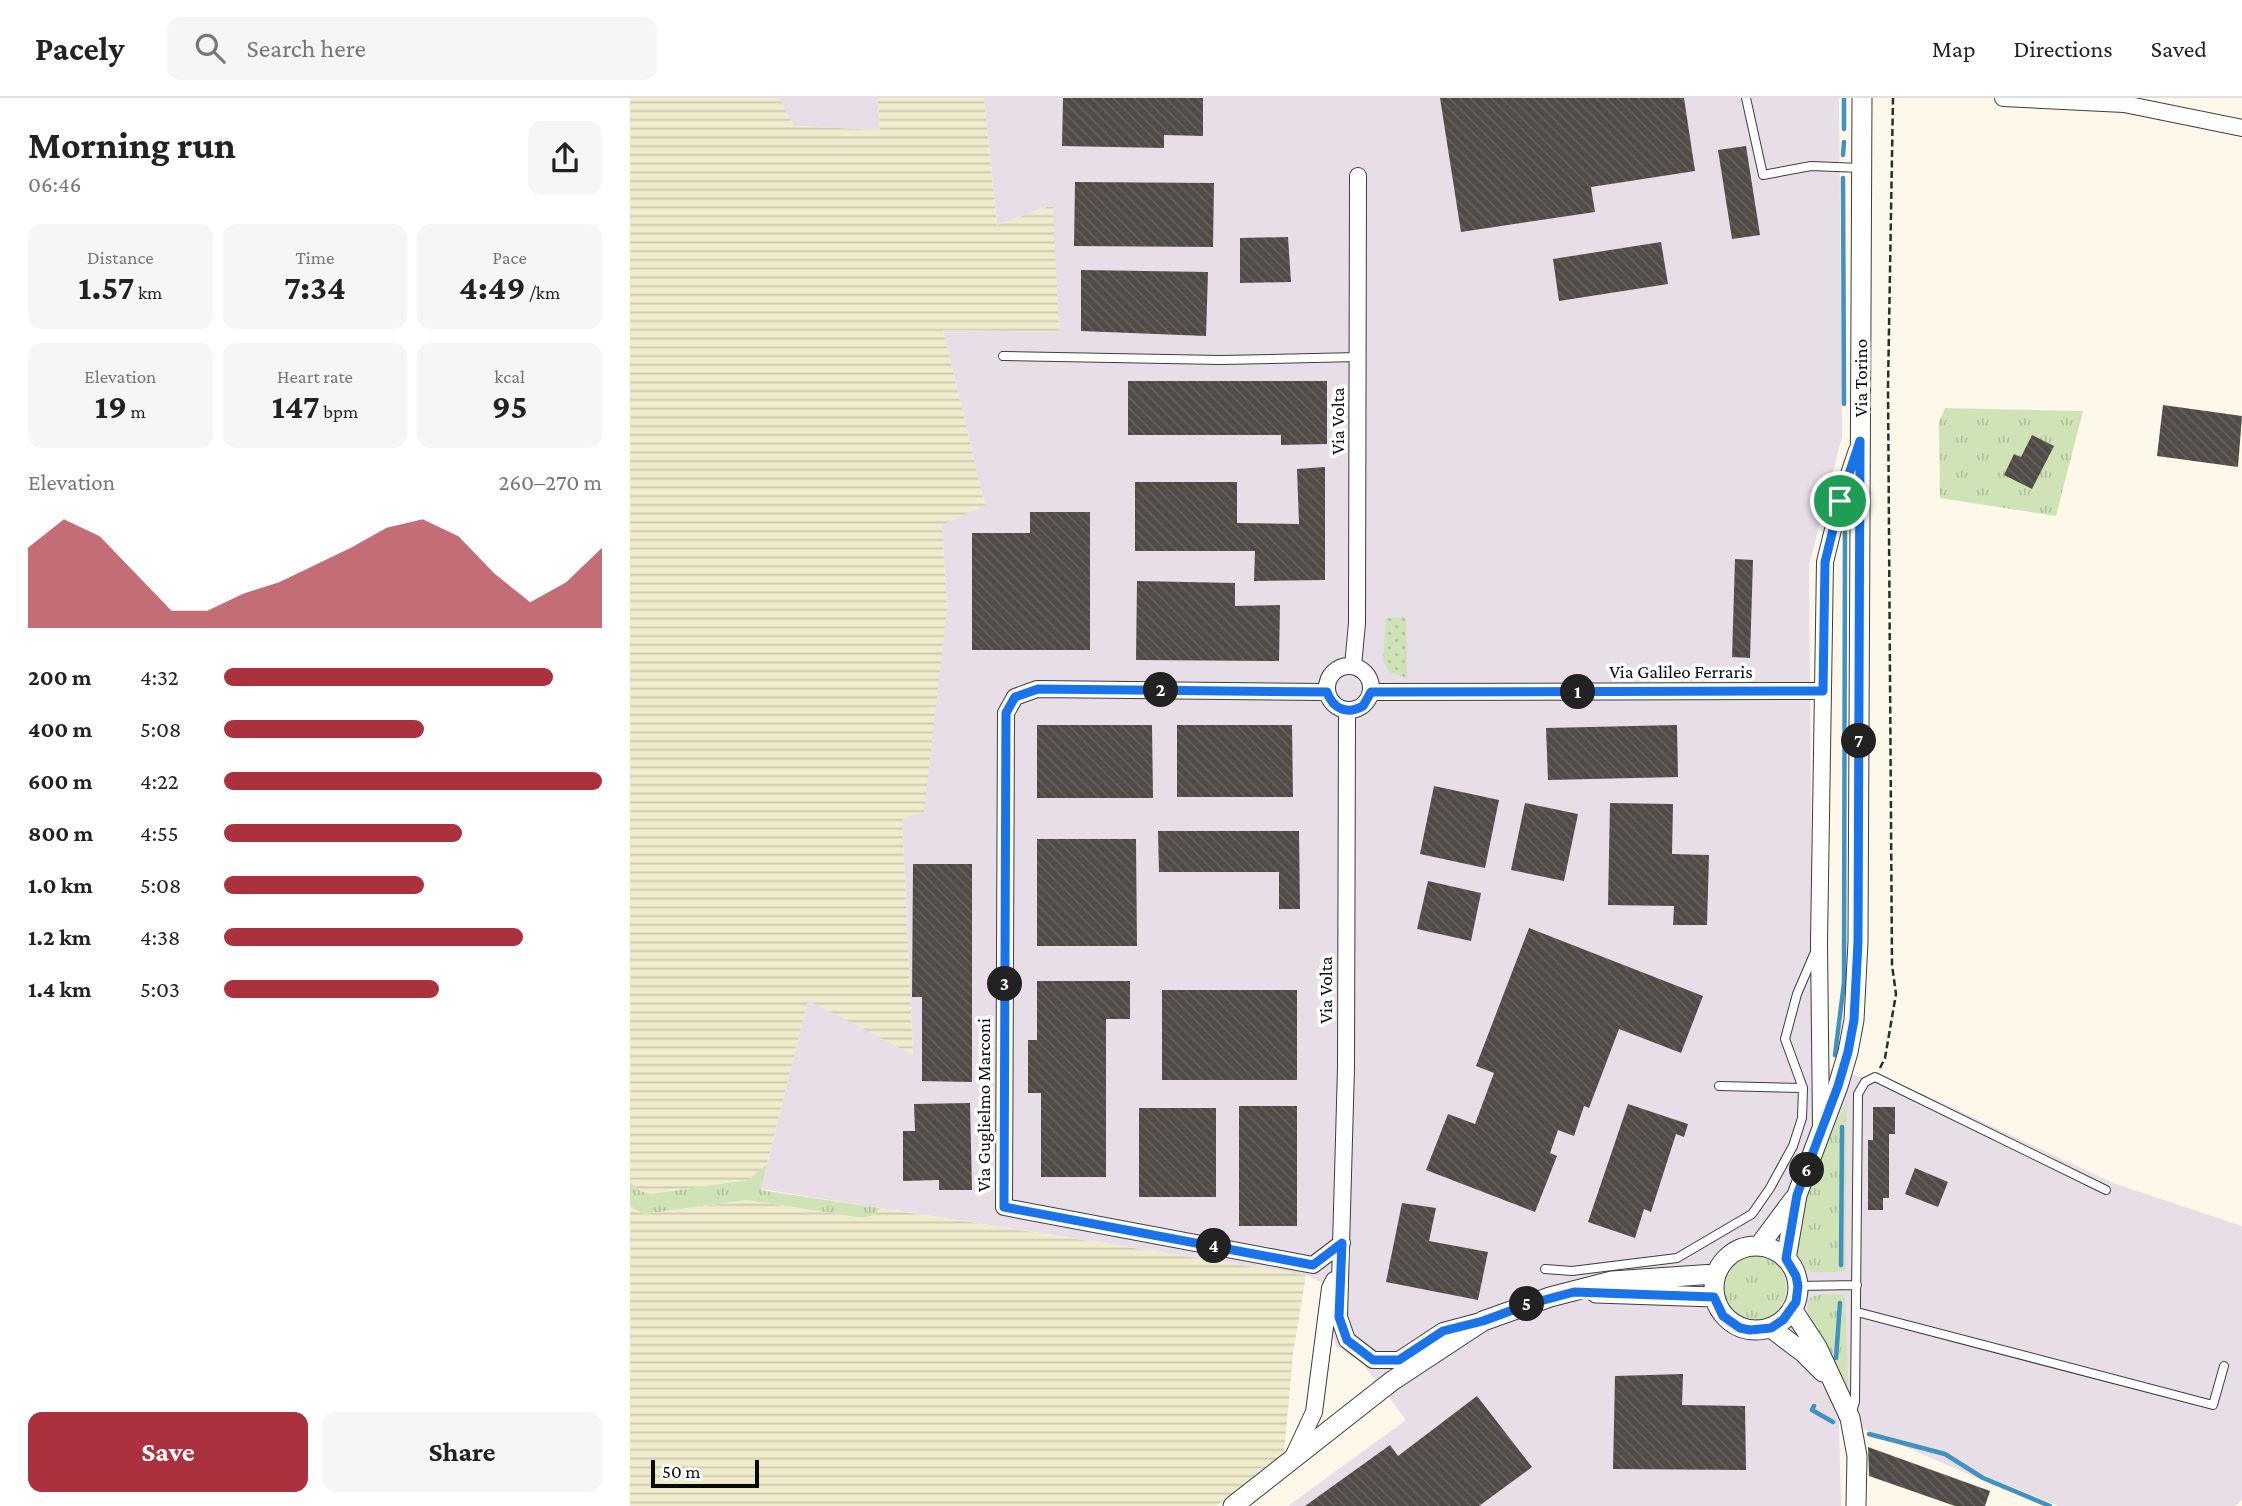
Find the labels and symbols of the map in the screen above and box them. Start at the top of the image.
street label: Via Torino [1850,339,1871,417]
street label: Via Volta [1327,387,1348,455]
pin [1810,471,1870,531]
street label: Via Galileo Ferraris [1609,661,1753,682]
pin: 2 [1144,672,1178,708]
pin: 1 [1560,674,1595,710]
pin: 7 [1842,724,1876,758]
street label: Via Volta [1315,956,1336,1024]
pin: 3 [988,966,1022,1001]
street label: Via Guglielmo Marconi [973,1018,994,1192]
pin: 6 [1790,1152,1824,1188]
pin: 4 [1196,1228,1232,1264]
pin: 5 [1510,1286,1544,1322]
scale bar [651,1457,760,1489]

